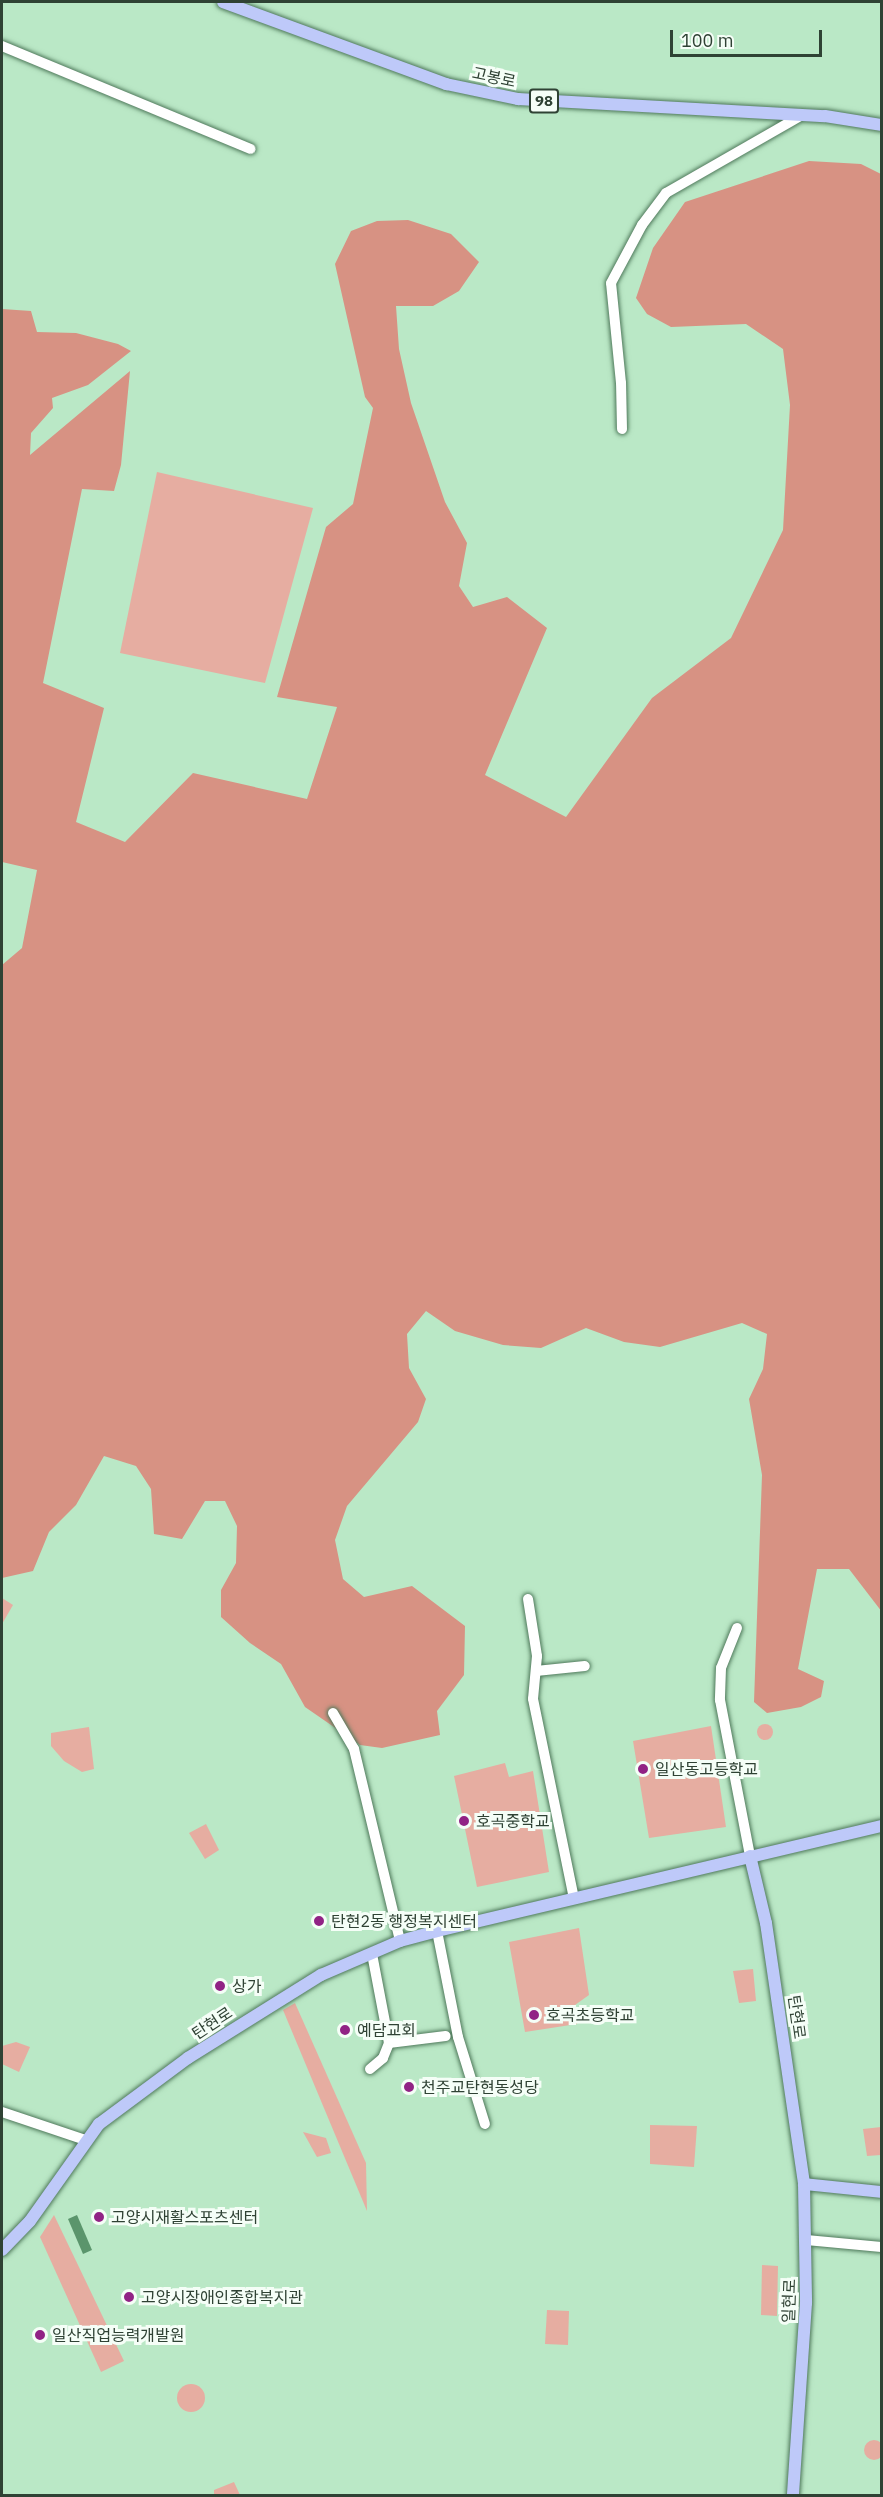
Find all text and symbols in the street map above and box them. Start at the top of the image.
scale bar [673,18,824,56]
text: 100 m [681,29,733,52]
street label: 고봉로 [470,63,518,91]
road number: 98 [529,89,559,113]
place label: 일산동고등학교 [655,1759,758,1779]
marker: 일산동고등학교 [636,1762,650,1776]
place label: 호곡중학교 [476,1811,550,1831]
marker: 호곡중학교 [457,1814,471,1828]
place label: 탄현2동 행정복지센터 [331,1911,477,1931]
marker: 탄현2동 행정복지센터 [312,1914,326,1928]
place label: 상가 [232,1976,261,1996]
marker: 상가 [213,1979,227,1993]
street label: 탄현로 [784,1994,810,2040]
street label: 탄현로 [188,2003,236,2043]
place label: 호곡초등학교 [546,2005,634,2025]
marker: 호곡초등학교 [527,2008,541,2022]
place label: 예담교회 [357,2020,416,2040]
marker: 예담교회 [338,2023,352,2037]
place label: 천주교탄현동성당 [421,2077,539,2097]
marker: 천주교탄현동성당 [402,2080,416,2094]
place label: 고양시재활스포츠센터 [111,2207,258,2227]
marker: 고양시재활스포츠센터 [92,2210,106,2224]
street label: 일현로 [779,2279,799,2323]
place label: 고양시장애인종합복지관 [141,2287,303,2307]
marker: 고양시장애인종합복지관 [122,2290,136,2304]
place label: 일산직업능력개발원 [52,2325,184,2345]
marker: 일산직업능력개발원 [33,2328,47,2342]

